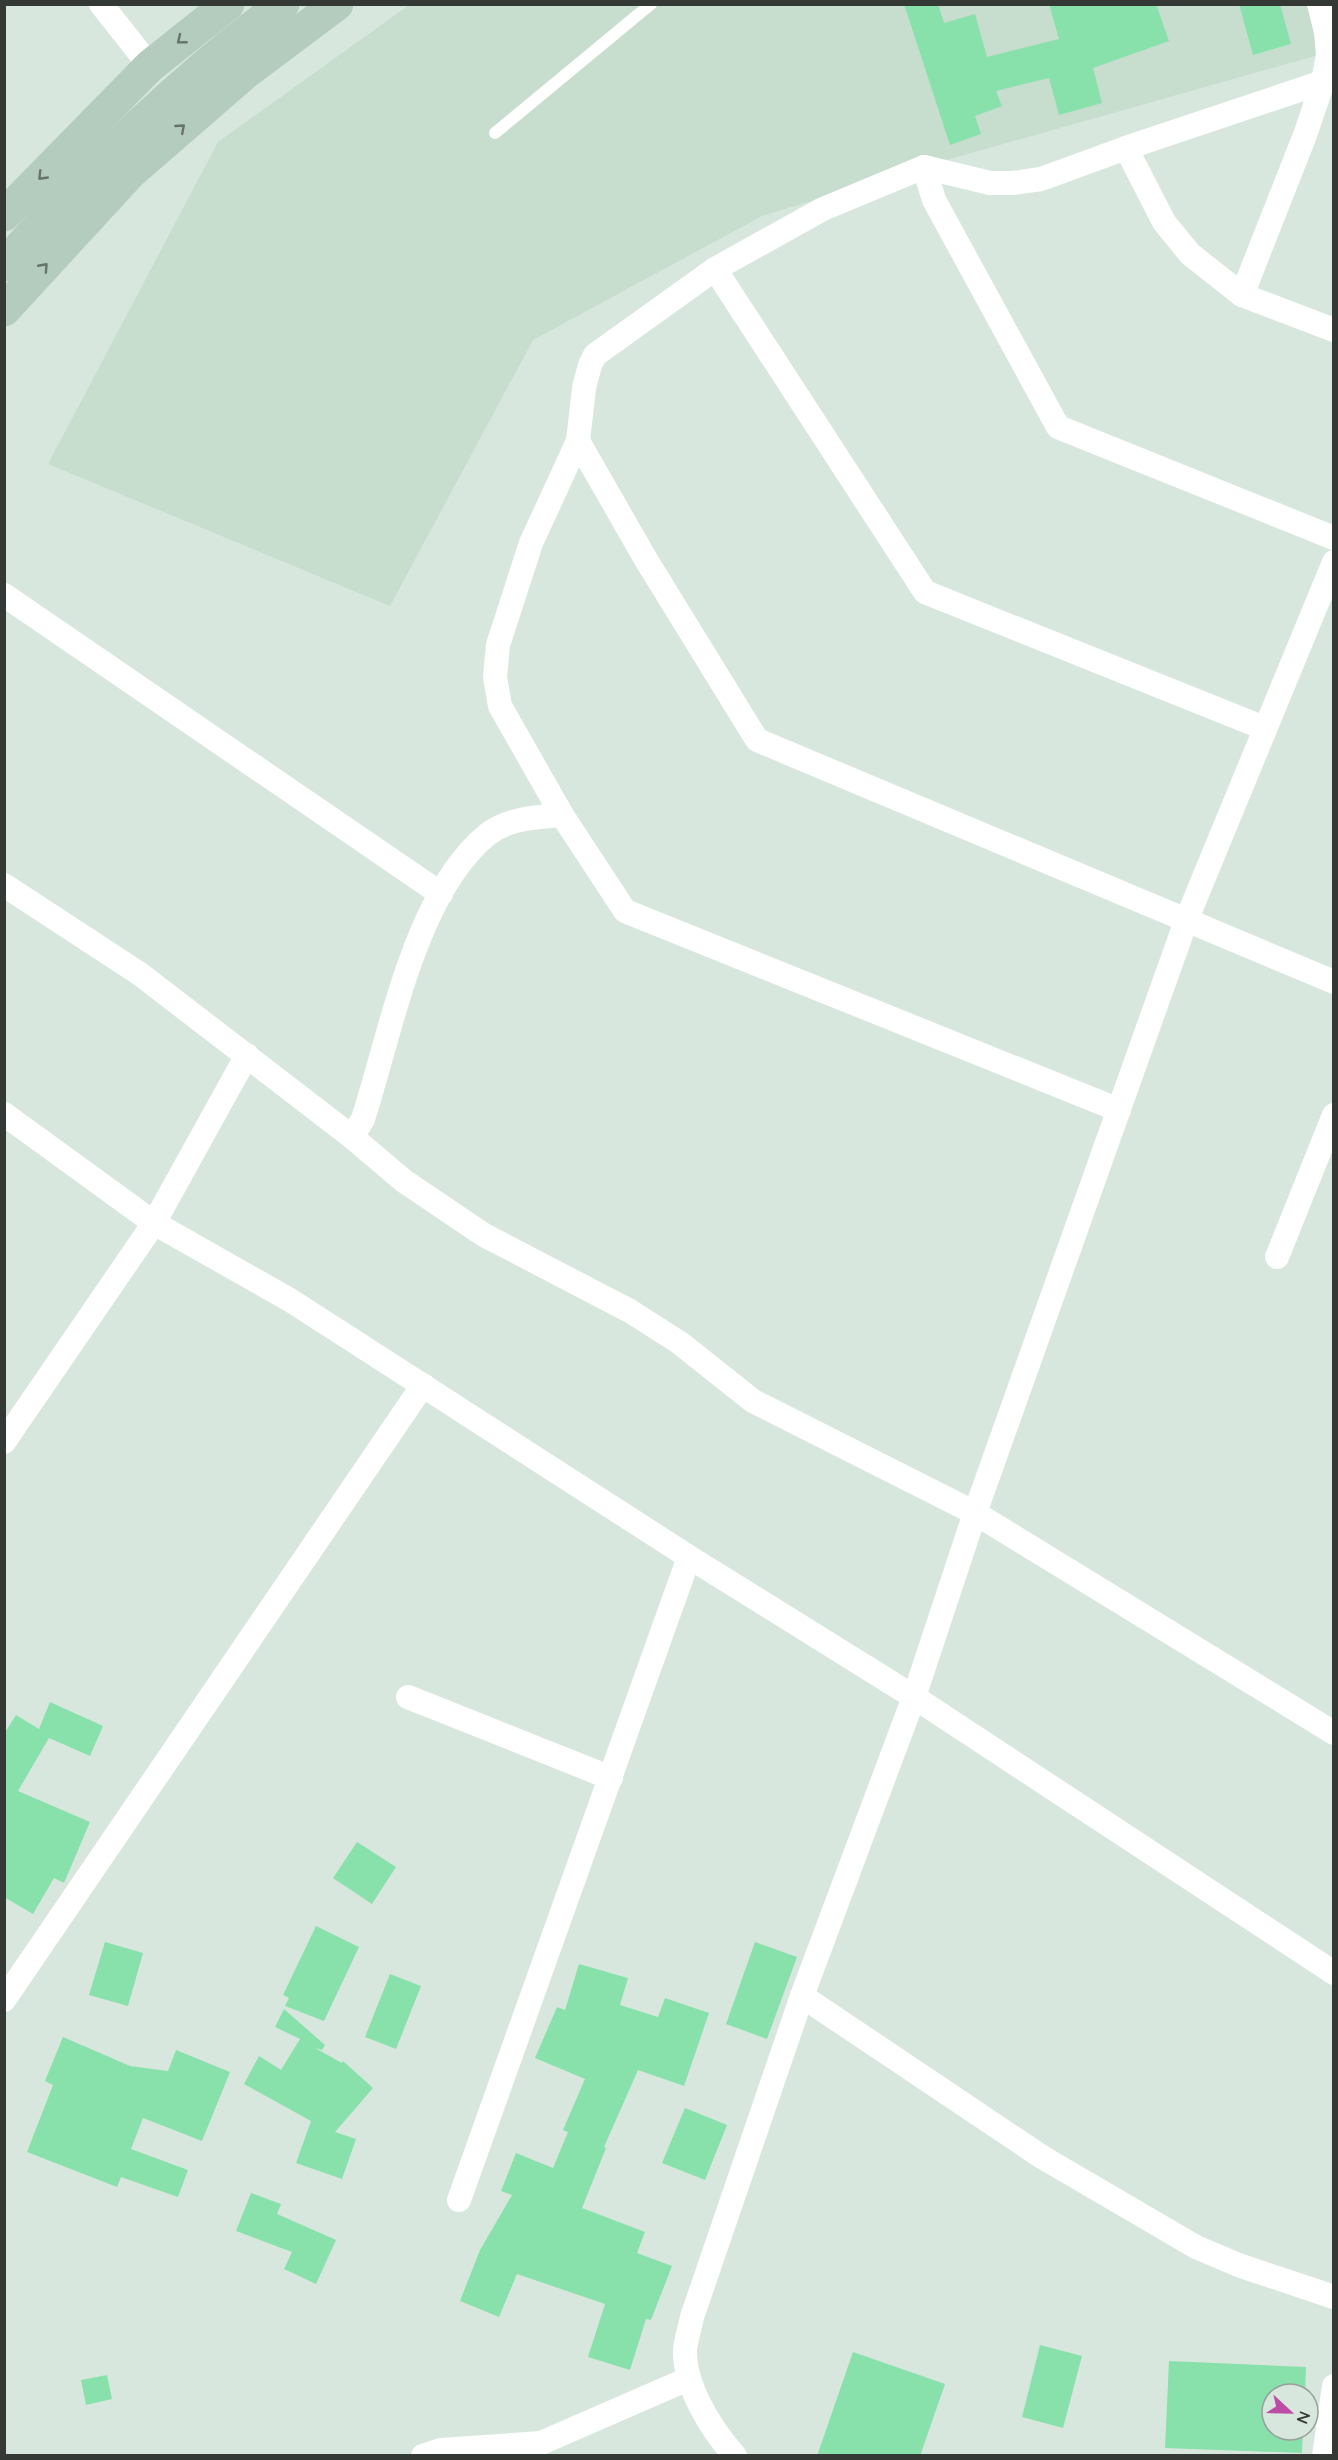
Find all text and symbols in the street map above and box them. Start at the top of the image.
one-way arrow [177,32,188,43]
one-way arrow [174,125,185,136]
one-way arrow [38,170,49,180]
one-way arrow [37,263,48,274]
north arrow [1260,2382,1320,2442]
text: N [1292,2408,1315,2427]

